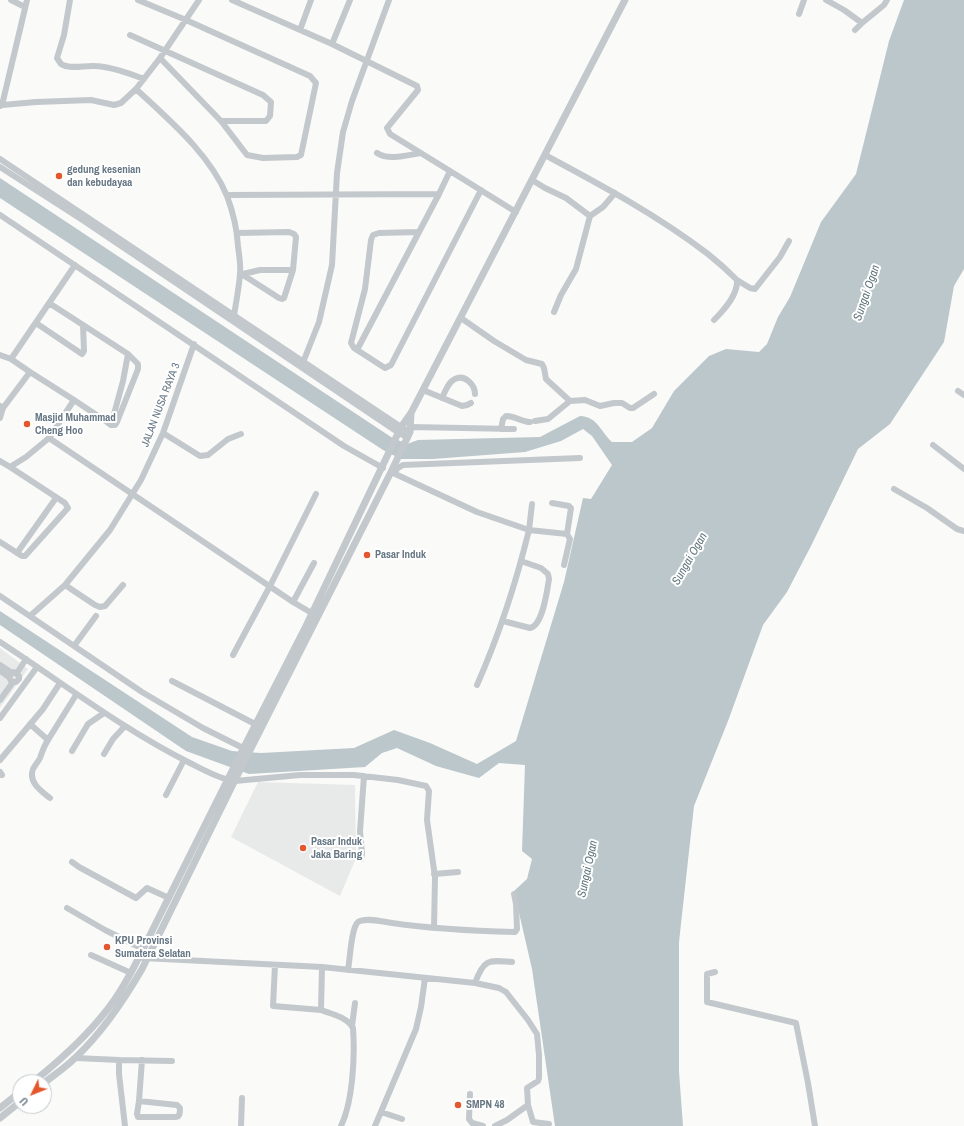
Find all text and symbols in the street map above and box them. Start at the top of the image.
place label: gedung kesenian dan kebudayaa [67,163,141,189]
marker: gedung kesenian dan kebudayaa [54,171,64,181]
water label: Sungai Ogan [851,263,883,323]
street label: JALAN NUSA RAYA 3 [139,361,183,449]
place label: Masjid Muhammad Cheng Hoo [35,411,116,437]
marker: Masjid Muhammad Cheng Hoo [22,419,32,429]
water label: Sungai Ogan [669,530,711,588]
place label: Pasar Induk [375,548,426,562]
marker: Pasar Induk [362,550,372,560]
place label: Pasar Induk Jaka Baring [311,835,362,861]
water label: Sungai Ogan [575,839,601,899]
marker: Pasar Induk Jaka Baring [298,843,308,853]
place label: KPU Provinsi Sumatera Selatan [115,934,191,960]
marker: KPU Provinsi Sumatera Selatan [102,942,112,952]
north arrow [12,1074,52,1114]
text: U [17,1094,31,1109]
place label: SMPN 48 [466,1098,505,1112]
marker: SMPN 48 [453,1100,463,1110]

